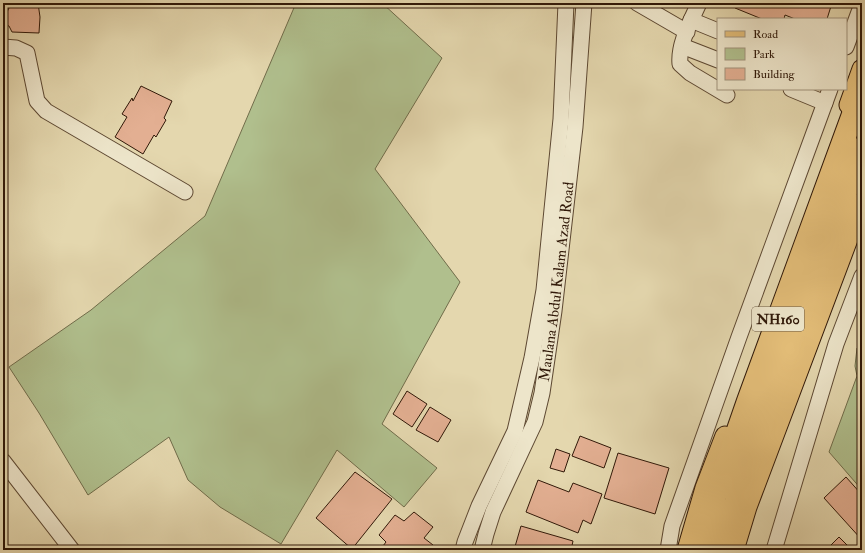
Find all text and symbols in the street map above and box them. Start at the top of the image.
legend [717,18,847,90]
text: Road [753,27,778,42]
text: Park [753,47,775,62]
text: Building [753,67,796,82]
street label: Maulana Abdul Kalam Azad Road [535,180,579,383]
road number: NH160 [752,307,804,331]

